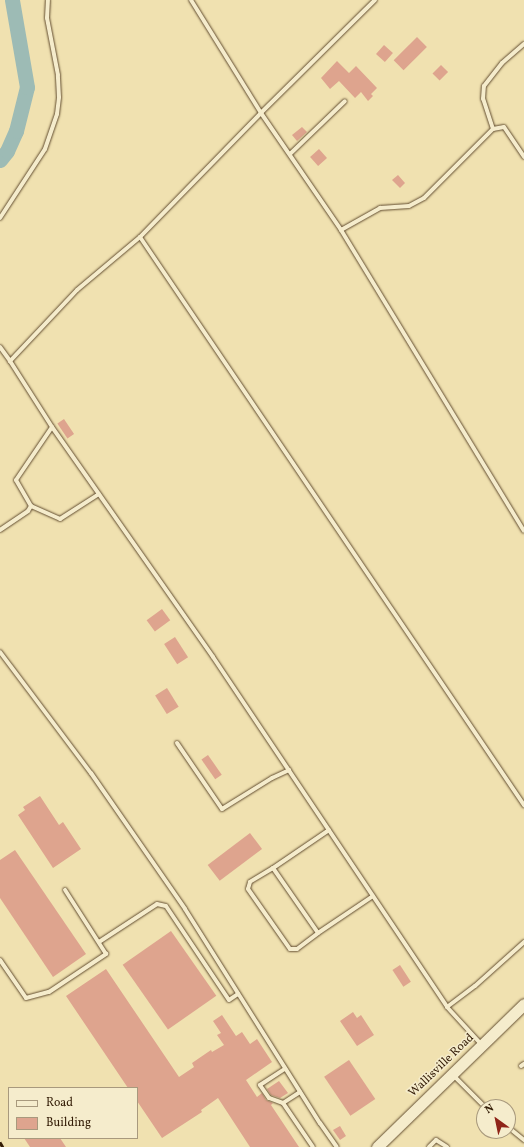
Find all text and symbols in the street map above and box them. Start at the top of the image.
street label: Wallisville Road [406,1031,478,1101]
legend [8,1087,138,1139]
text: Road [46,1095,73,1111]
north arrow [476,1099,516,1139]
text: N [482,1101,497,1118]
text: Building [46,1115,91,1131]

